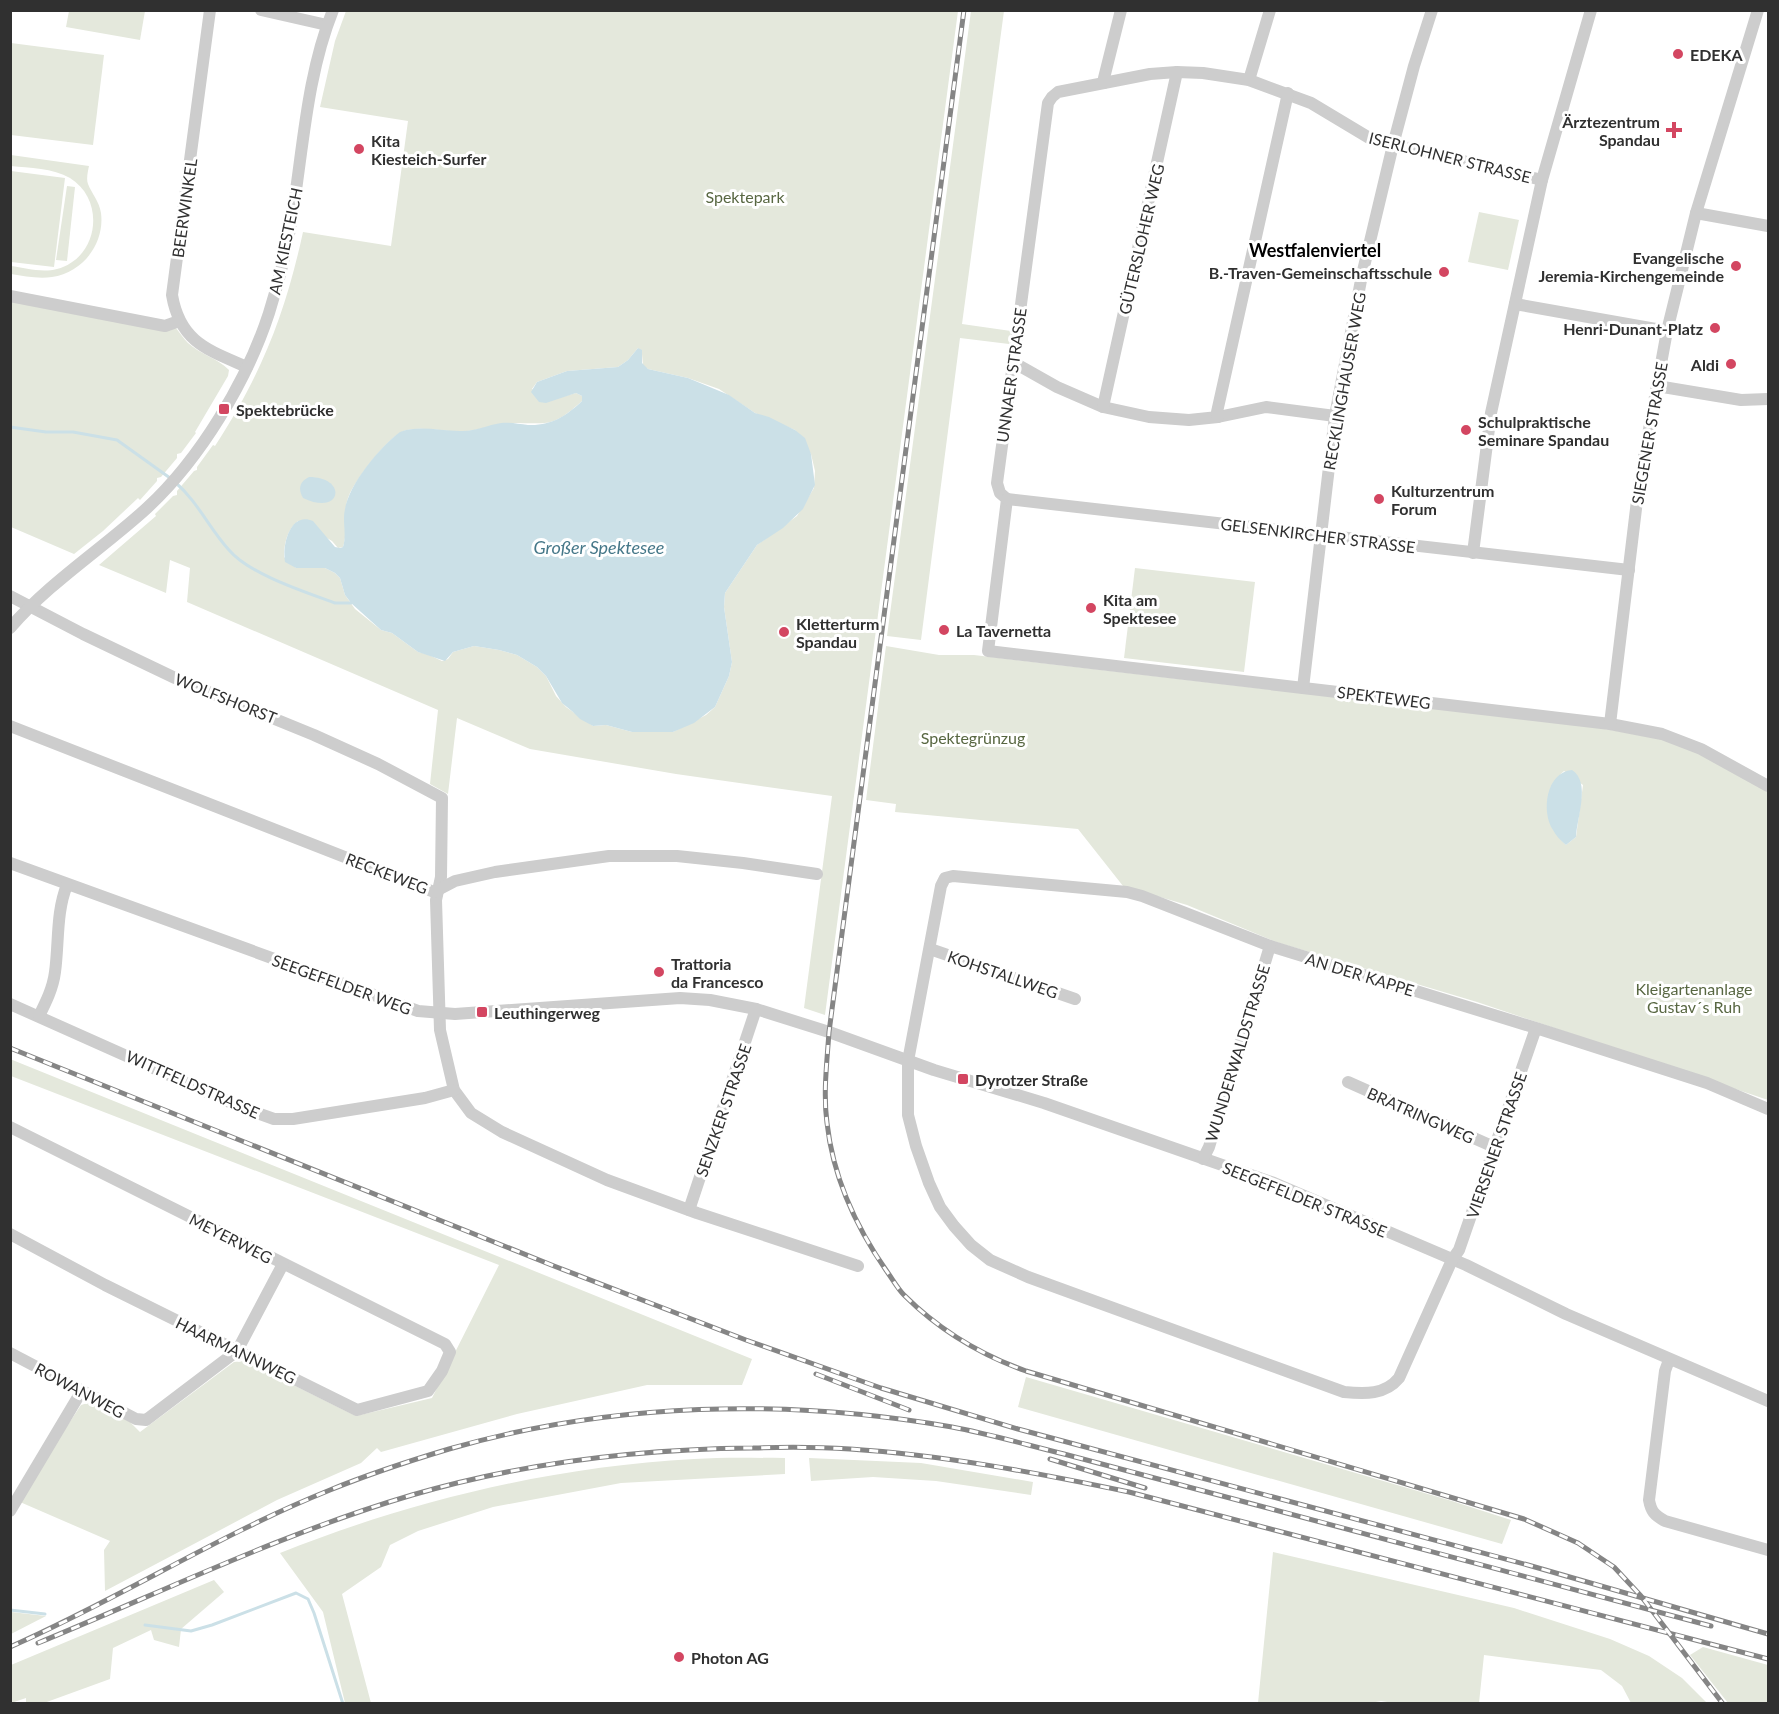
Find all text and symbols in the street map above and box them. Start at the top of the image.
place label: EDEKA [1690,45,1744,64]
marker: EDEKA [1671,47,1685,61]
place label: Ärztezentrum Spandau [1561,112,1660,149]
marker: Ärztezentrum Spandau [1665,121,1683,139]
street label: ISERLOHNER STRASSE [1367,128,1533,186]
place label: Kita Kiesteich-Surfer [371,131,486,168]
marker: Kita Kiesteich-Surfer [352,142,366,156]
street label: BEERWINKEL [168,157,200,259]
street label: GÜTERSLOHER WEG [1114,162,1168,316]
street label: AM KIESTEICH [264,186,306,296]
park label: Spektepark [705,187,785,206]
district label: Westfalenviertel [1249,239,1381,261]
place label: Evangelische Jeremia-Kirchengemeinde [1538,248,1724,285]
marker: Evangelische Jeremia-Kirchengemeinde [1729,259,1743,273]
place label: B.-Traven-Gemeinschaftsschule [1209,263,1432,282]
marker: B.-Traven-Gemeinschaftsschule [1437,265,1451,279]
street label: RECKLINGHAUSER WEG [1319,290,1369,472]
street label: UNNAER STRASSE [992,306,1030,444]
place label: Henri-Dunant-Platz [1563,319,1703,338]
marker: Henri-Dunant-Platz [1708,321,1722,335]
place label: Aldi [1690,355,1719,374]
marker: Aldi [1724,357,1738,371]
street label: SIEGENER STRASSE [1627,360,1671,506]
place label: Spektebrücke [236,400,334,419]
marker: Spektebrücke [217,402,231,416]
place label: Schulpraktische Seminare Spandau [1478,412,1609,449]
marker: Schulpraktische Seminare Spandau [1459,423,1473,437]
place label: Kulturzentrum Forum [1391,481,1495,518]
marker: Kulturzentrum Forum [1372,492,1386,506]
street label: GELSENKIRCHER STRASSE [1220,514,1416,556]
water label: Großer Spektesee [534,536,664,558]
place label: Kita am Spektesee [1103,590,1177,627]
marker: Kita am Spektesee [1084,601,1098,615]
place label: Kletterturm Spandau [796,614,879,651]
place label: La Tavernetta [956,621,1051,640]
marker: La Tavernetta [937,623,951,637]
marker: Kletterturm Spandau [777,625,791,639]
street label: WOLFSHORST [172,669,280,727]
street label: SPEKTEWEG [1336,682,1432,712]
park label: Spektegrünzug [921,728,1025,747]
street label: RECKEWEG [343,849,431,897]
street label: KOHSTALLWEG [945,946,1061,1002]
street label: AN DER KAPPE [1303,948,1417,1000]
street label: SEEGEFELDER WEG [270,950,414,1018]
place label: Trattoria da Francesco [671,954,763,991]
street label: WUNDERWALDSTRASSE [1201,962,1273,1144]
marker: Trattoria da Francesco [652,965,666,979]
park label: Kleigartenanlage Gustav´s Ruh [1635,979,1753,1016]
place label: Leuthingerweg [494,1003,601,1022]
marker: Leuthingerweg [475,1005,489,1019]
street label: SENZKER STRASSE [691,1041,755,1179]
street label: WITTFELDSTRASSE [123,1046,263,1122]
street label: VIERSENER STRASSE [1462,1069,1530,1221]
place label: Dyrotzer Straße [975,1070,1089,1089]
marker: Dyrotzer Straße [956,1072,970,1086]
street label: BRATRINGWEG [1365,1083,1477,1147]
street label: SEEGEFELDER STRASSE [1220,1157,1390,1241]
street label: MEYERWEG [186,1209,276,1267]
street label: HAARMANNWEG [173,1313,299,1387]
street label: ROWANWEG [32,1358,128,1422]
place label: Photon AG [691,1648,769,1667]
marker: Photon AG [672,1650,686,1664]

